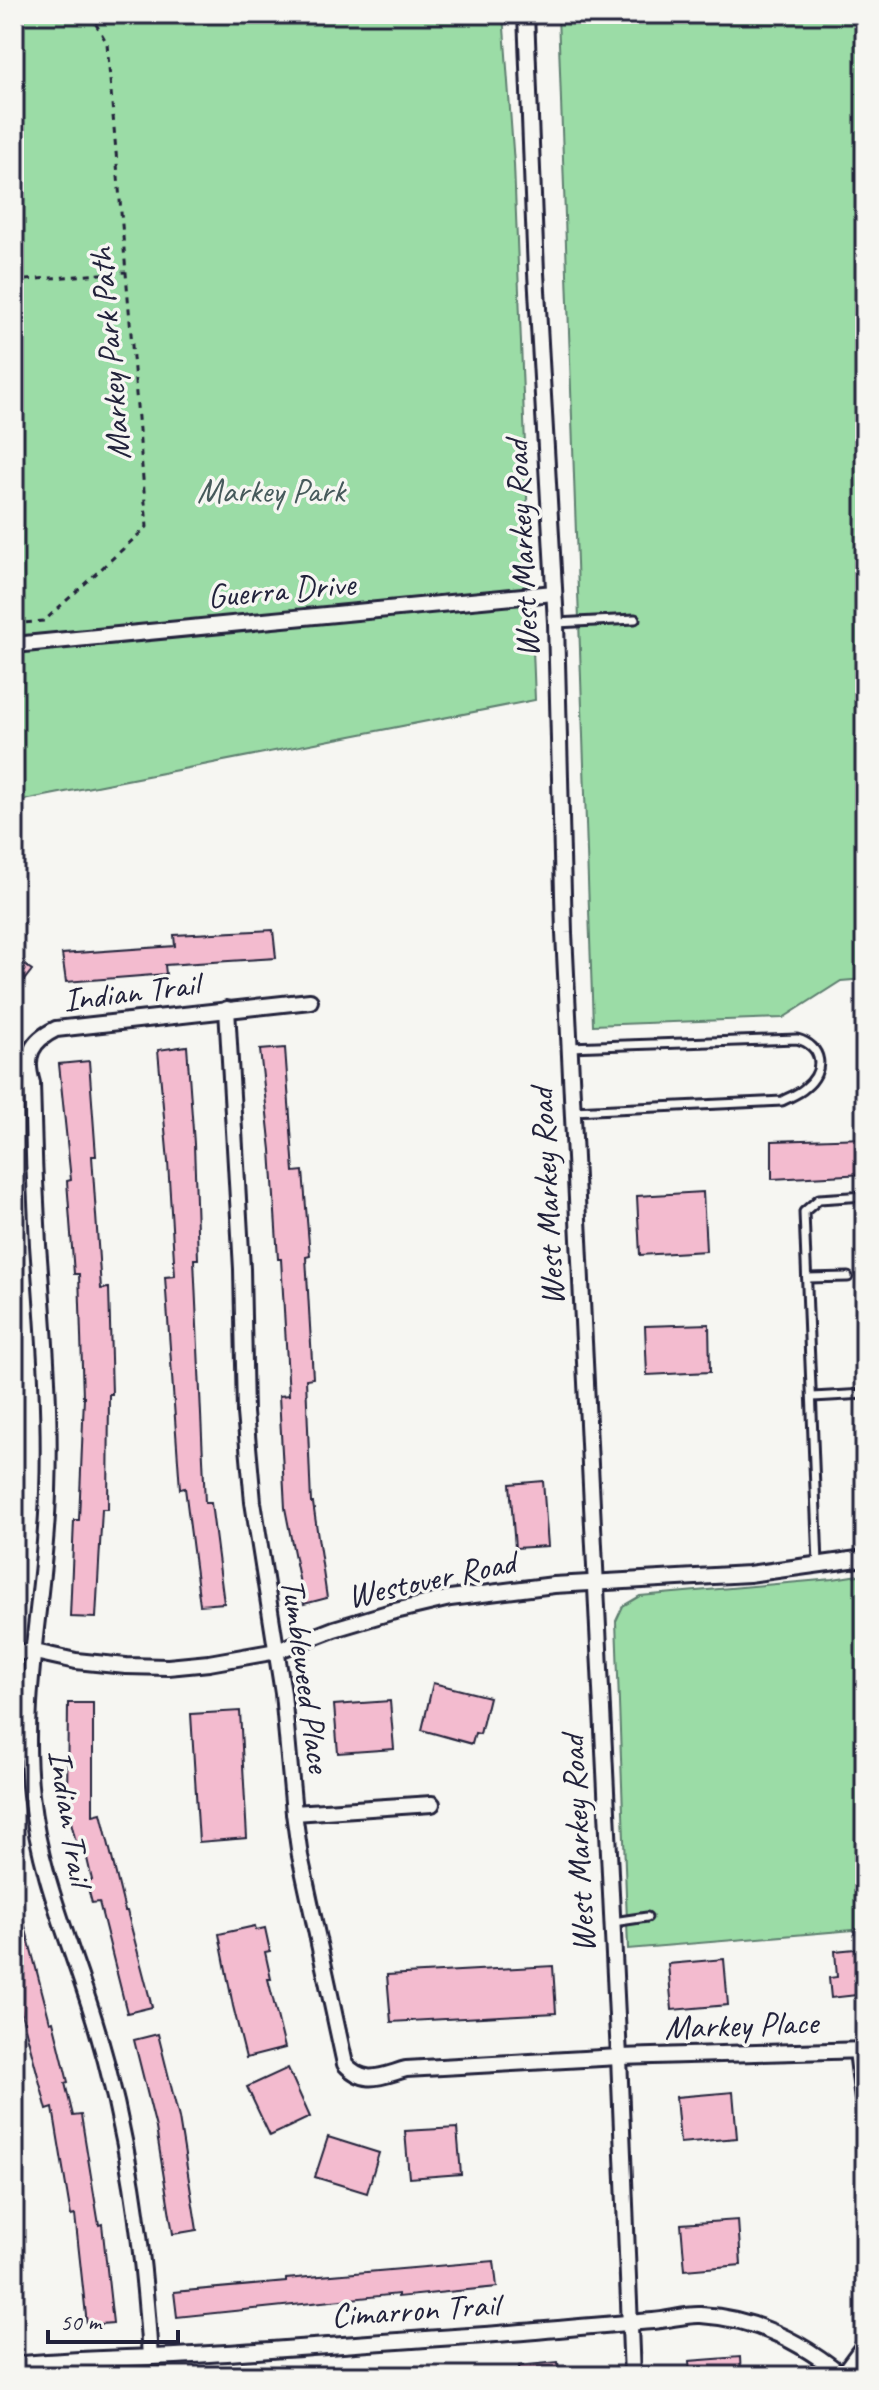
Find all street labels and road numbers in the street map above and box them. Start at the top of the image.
street label: Markey Park Path [79,244,140,462]
street label: West Markey Road [494,435,549,659]
street label: Guerra Drive [206,561,358,617]
street label: Indian Trail [61,961,208,1021]
street label: West Markey Road [519,1083,574,1307]
street label: Westover Road [343,1539,524,1617]
street label: Tumbleweed Place [272,1575,342,1777]
street label: West Markey Road [550,1730,605,1954]
street label: Indian Trail [39,1746,103,1894]
street label: Markey Place [663,2000,821,2049]
street label: Cimarron Trail [330,2282,507,2337]

